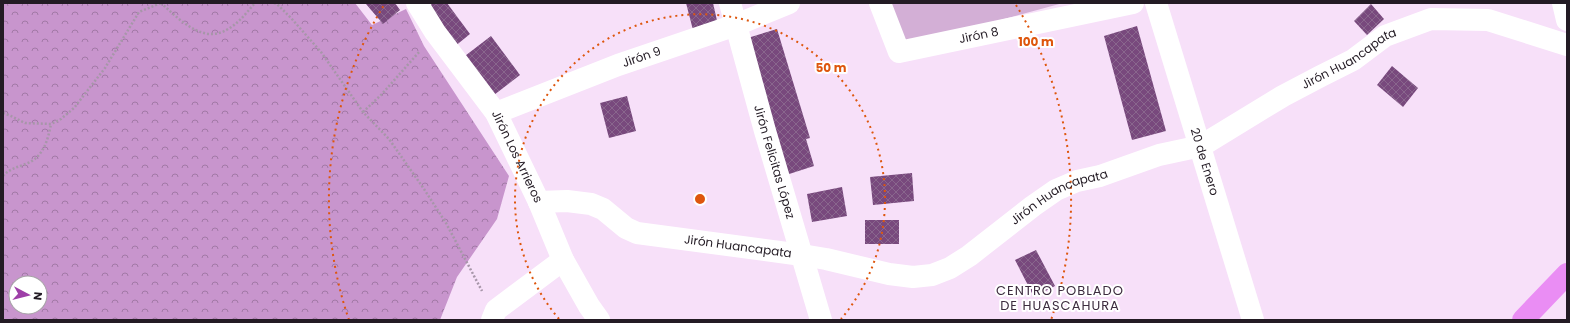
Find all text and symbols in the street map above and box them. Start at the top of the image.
street label: Jirón 8 [957,22,1000,47]
street label: Jirón Huancapata [1298,24,1399,93]
text: 100 m [1018,33,1054,50]
street label: Jirón 9 [620,42,663,71]
text: 50 m [816,59,847,76]
street label: Jirón Felicitas López [750,103,800,221]
street label: Jirón Los Arrieros [488,107,547,205]
street label: 20 de Enero [1187,126,1224,198]
street label: Jirón Huancapata [1007,165,1110,228]
centre of rings [693,192,707,206]
street label: Jirón Huancapata [683,230,793,262]
north arrow [8,275,48,315]
district label: CENTRO POBLADO DE HUASCAHURA [996,281,1124,315]
text: N [29,291,46,301]

